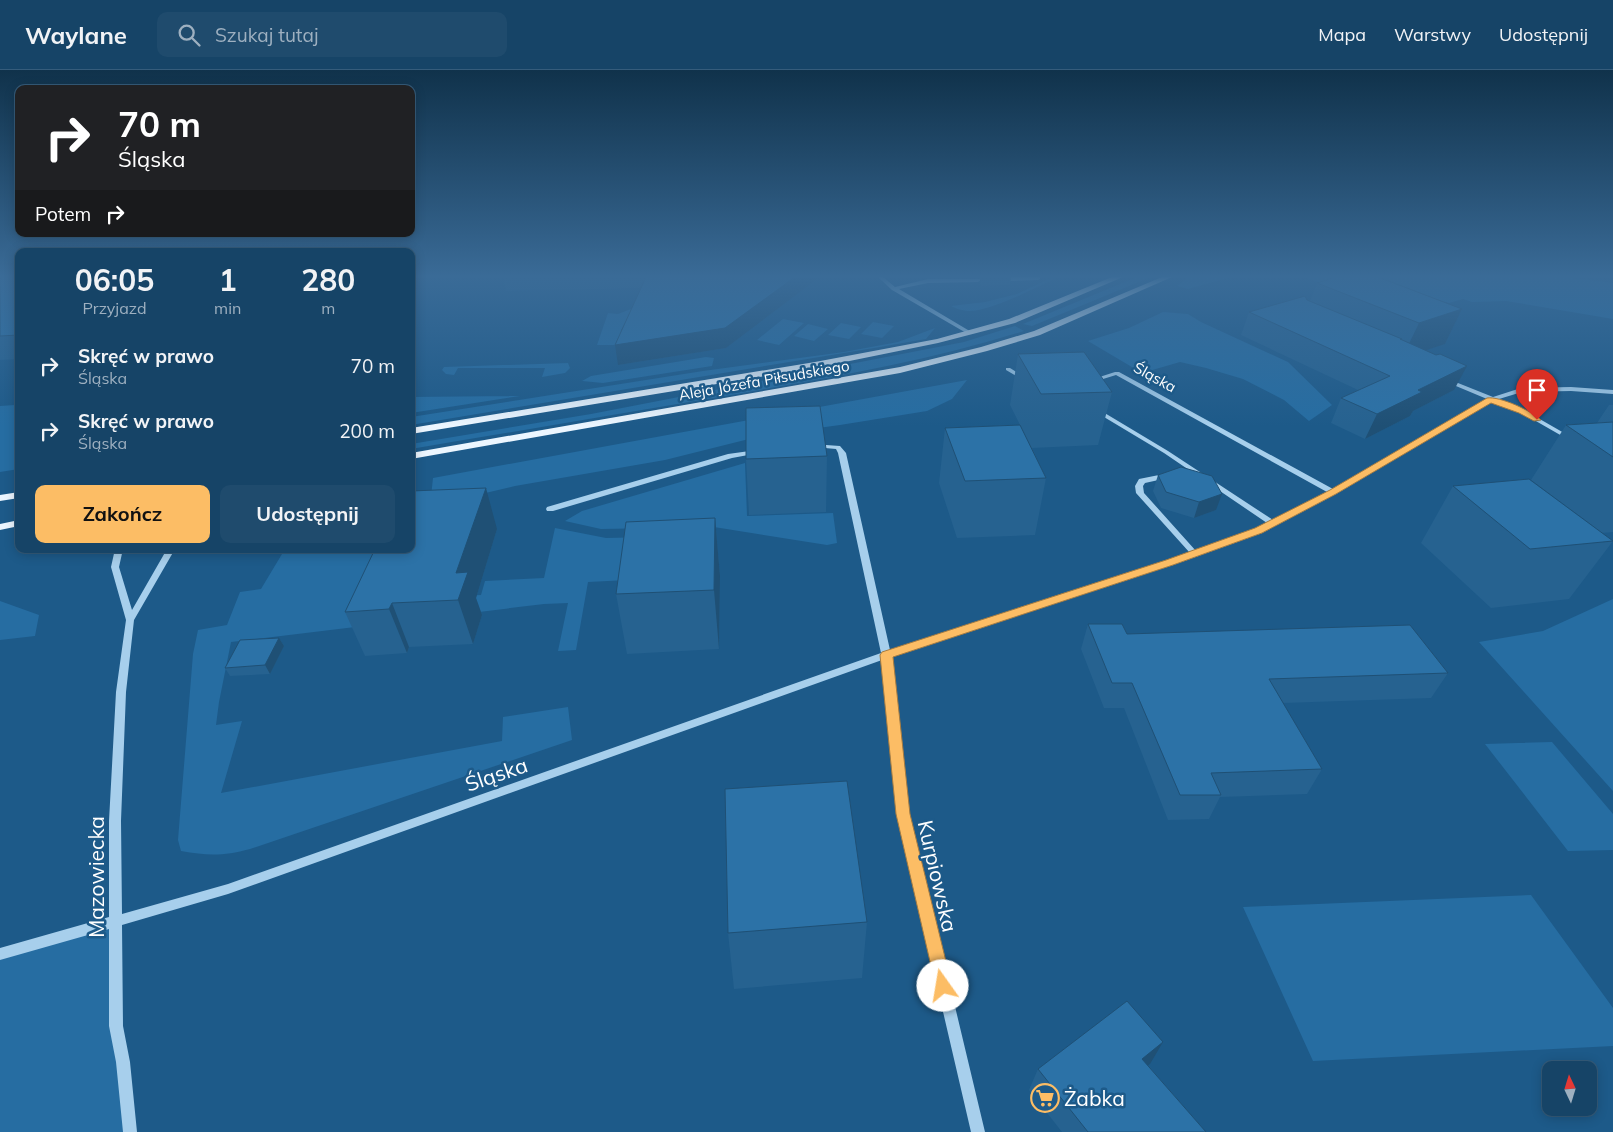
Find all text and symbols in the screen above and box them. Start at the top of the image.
search box [157,12,507,57]
text: Waylane [25,20,127,50]
icon: search [175,21,203,49]
text: Szukaj tutaj [215,23,318,47]
text: Mapa [1318,23,1366,46]
text: Warstwy [1394,23,1471,46]
text: Udostępnij [1499,23,1588,46]
text: 70 m [118,102,201,146]
icon: right [35,105,100,170]
text: Śląska [118,145,185,173]
icon: right [101,200,129,228]
text: Potem [35,202,91,226]
text: 06:05 [75,261,154,299]
text: 1 [219,261,237,299]
text: 280 [301,261,355,299]
text: Przyjazd [83,298,147,318]
text: min [214,298,241,318]
text: m [321,298,335,318]
text: Skręć w prawo [78,344,214,368]
icon: right [35,352,63,380]
text: 70 m [351,354,395,378]
street label: Aleja Józefa Piłsudskiego [677,356,851,404]
street label: Śląska [1130,358,1180,396]
text: Śląska [78,368,127,388]
pin [1516,369,1558,420]
icon: arrive [1523,376,1551,404]
text: Skręć w prawo [78,409,214,433]
icon: right [35,417,63,445]
text: 200 m [339,419,395,443]
text: Śląska [78,433,127,453]
button: Zakończ [35,485,210,543]
button: Udostępnij [220,485,395,543]
street label: Śląska [461,751,531,797]
street label: Mazowiecka [83,816,109,938]
street label: Kurpiowska [913,818,963,934]
position arrow [916,959,968,1011]
north arrow [1542,1061,1598,1116]
map controls [1542,1061,1597,1116]
supermarket icon: Żabka [1030,1083,1060,1113]
place label: Żabka [1064,1085,1125,1111]

